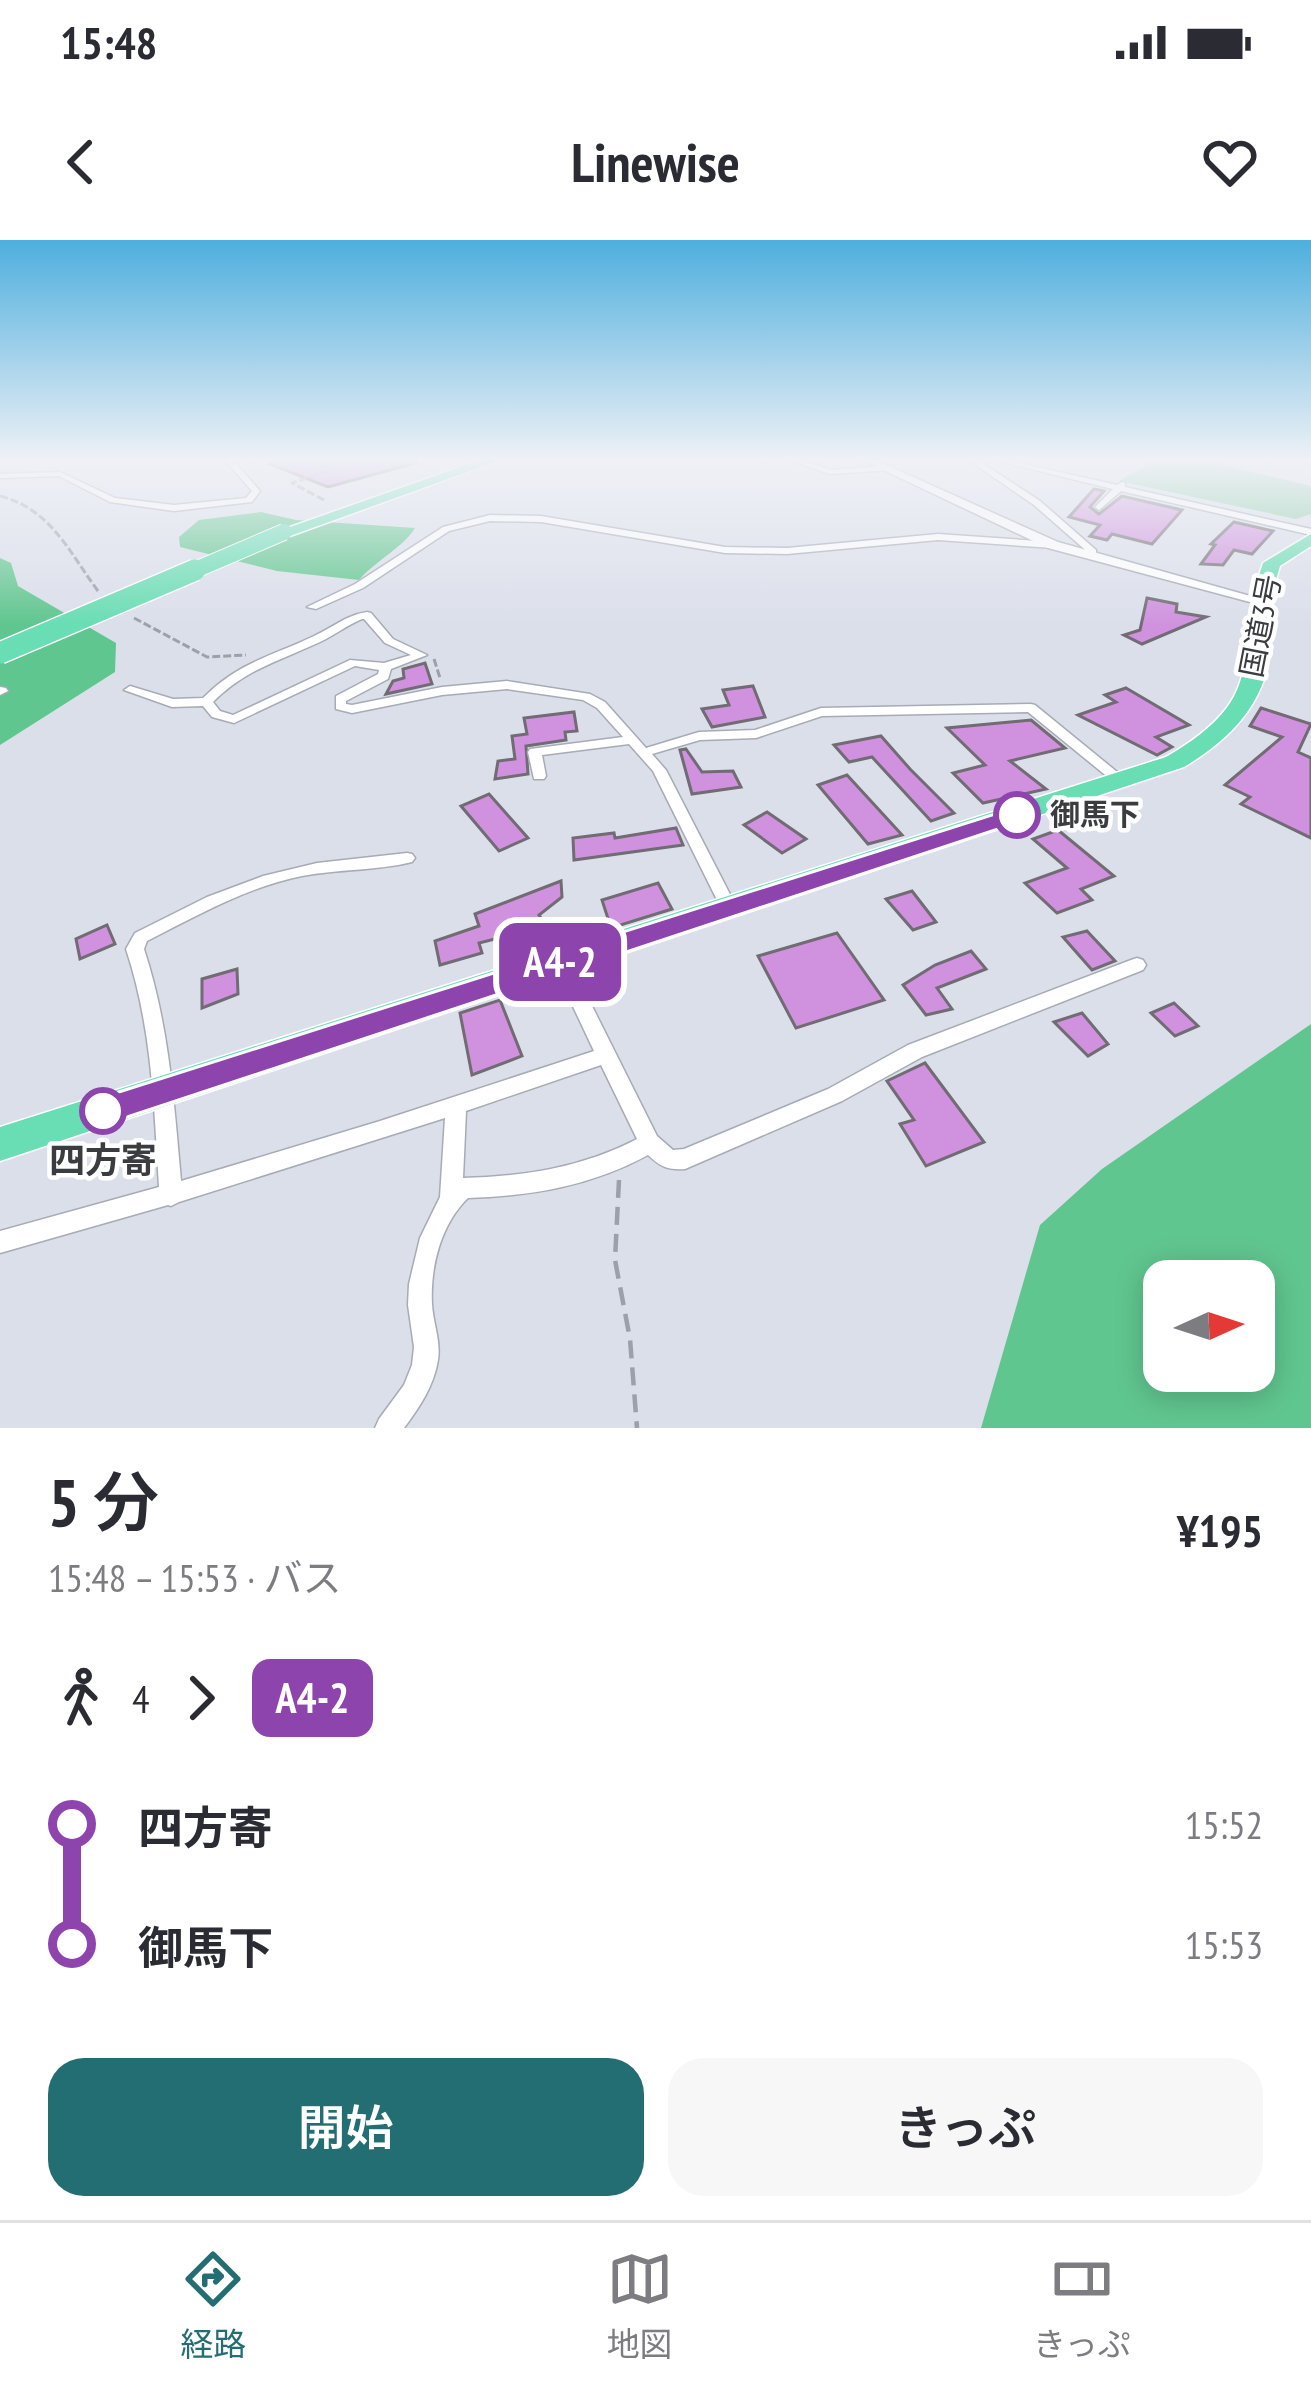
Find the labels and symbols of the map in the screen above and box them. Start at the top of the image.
street label: 国道3号 [1231,571,1289,680]
marker: 御馬下 [995,793,1039,837]
place label: 御馬下 [1050,794,1140,833]
line badge: A4-2 [476,923,644,1001]
marker: 四方寄 [81,1089,125,1133]
place label: 四方寄 [49,1136,157,1183]
north arrow [1143,1260,1275,1392]

